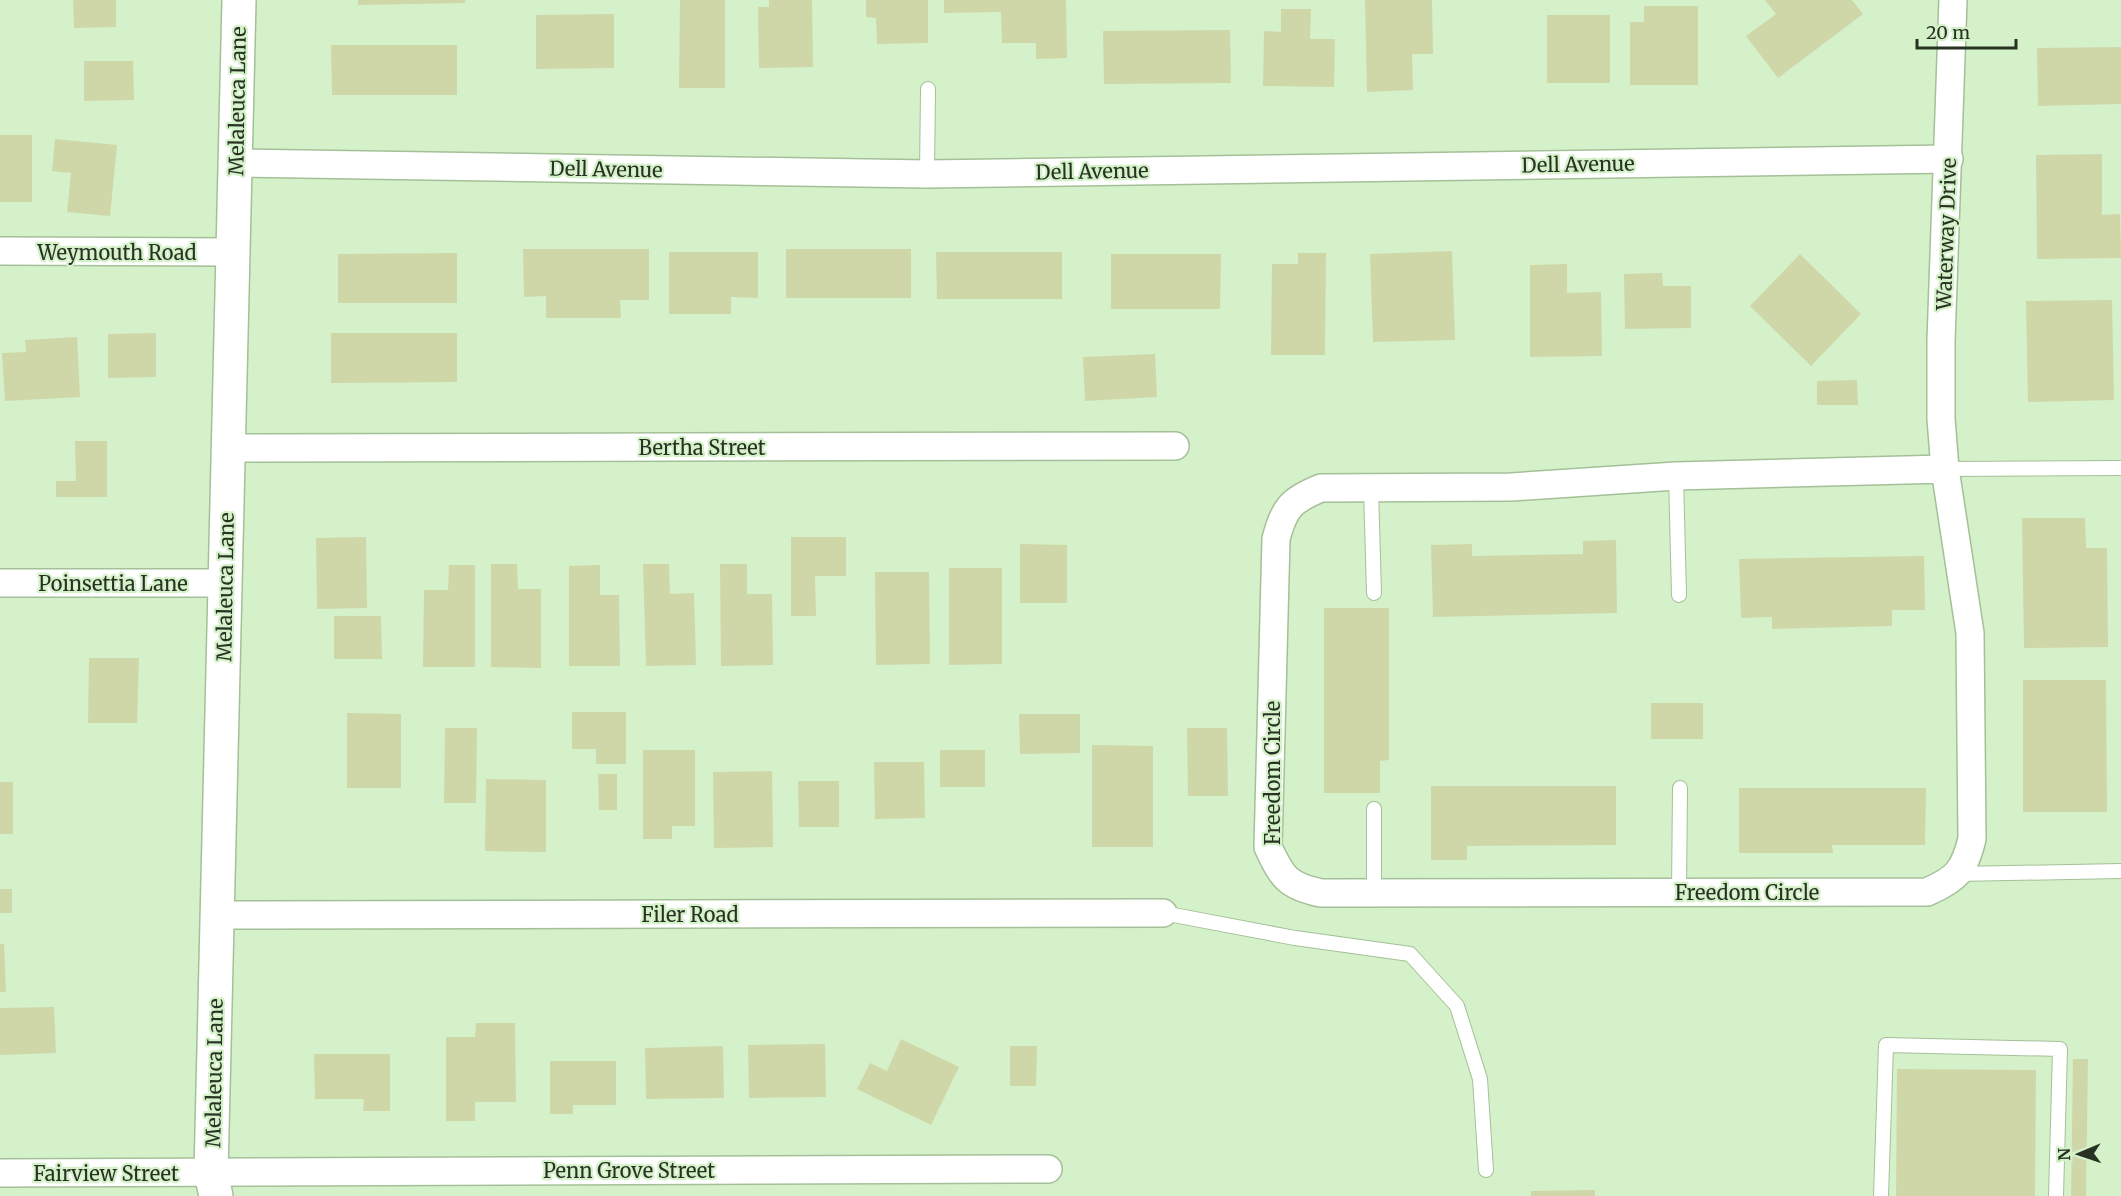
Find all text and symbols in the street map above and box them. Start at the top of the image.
scale bar [1917,12,2016,50]
text: 20 m [1926,21,1970,44]
street label: Melaleuca Lane [223,26,251,176]
street label: Dell Avenue [1521,151,1635,177]
street label: Dell Avenue [549,156,663,182]
street label: Waterway Drive [1931,157,1961,312]
street label: Dell Avenue [1035,158,1149,184]
street label: Weymouth Road [36,240,197,265]
street label: Bertha Street [639,435,766,460]
street label: Melaleuca Lane [211,512,239,662]
street label: Poinsettia Lane [38,571,188,596]
street label: Freedom Circle [1260,701,1285,845]
street label: Freedom Circle [1675,880,1819,905]
street label: Filer Road [641,902,739,927]
street label: Melaleuca Lane [200,998,228,1148]
north arrow [2049,1124,2109,1184]
text: N [2054,1147,2074,1161]
street label: Penn Grove Street [543,1158,715,1183]
street label: Fairview Street [33,1161,179,1186]

